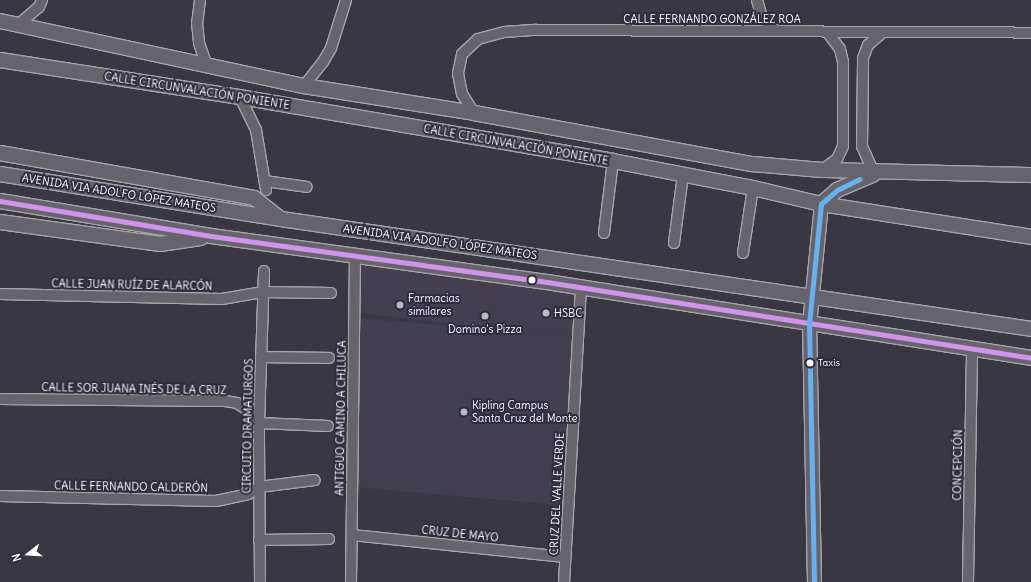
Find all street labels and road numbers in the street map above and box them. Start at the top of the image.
street label: CALLE FERNANDO GONZÁLEZ ROA [623,12,801,26]
street label: CALLE CIRCUNVALACIÓN PONIENTE [103,70,291,112]
street label: CALLE CIRCUNVALACIÓN PONIENTE [422,122,610,168]
street label: AVENIDA VIA ADOLFO LÓPEZ MATEOS [21,171,217,215]
street label: AVENIDA VIA ADOLFO LÓPEZ MATEOS [342,222,538,262]
street label: CALLE JUAN RUÍZ DE ALARCÓN [51,277,213,293]
street label: ANTIGUO CAMINO A CHILUCA [333,340,349,496]
street label: CIRCUITO DRAMATURGOS [240,358,256,494]
street label: CALLE SOR JUANA INÉS DE LA CRUZ [41,381,227,397]
street label: CONCEPCIÓN [951,429,965,501]
street label: CRUZ DEL VALLE VERDE [547,432,567,556]
street label: CALLE FERNANDO CALDERÓN [54,479,208,495]
street label: CRUZ DE MAYO [421,523,499,545]

